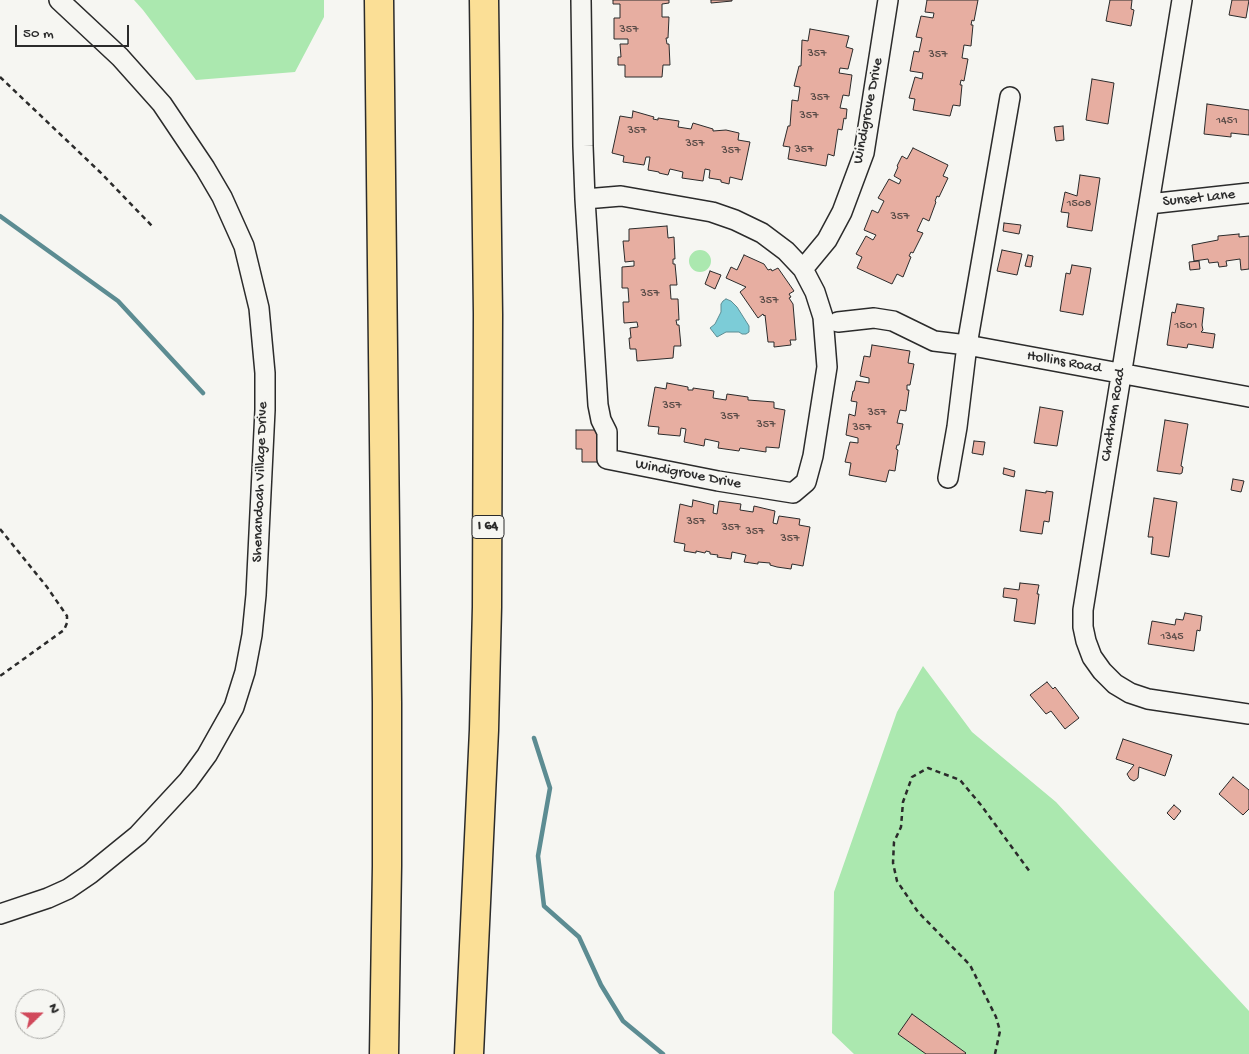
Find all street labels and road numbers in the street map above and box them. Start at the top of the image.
street label: Windigrove Drive [850,57,888,165]
street label: Sunset Lane [1162,186,1236,212]
street label: Hollins Road [1025,348,1103,378]
street label: Chatham Road [1098,367,1130,463]
street label: Shenandoah Village Drive [249,401,273,563]
street label: Windigrove Drive [634,456,742,494]
road number: I 64 [472,516,504,538]

